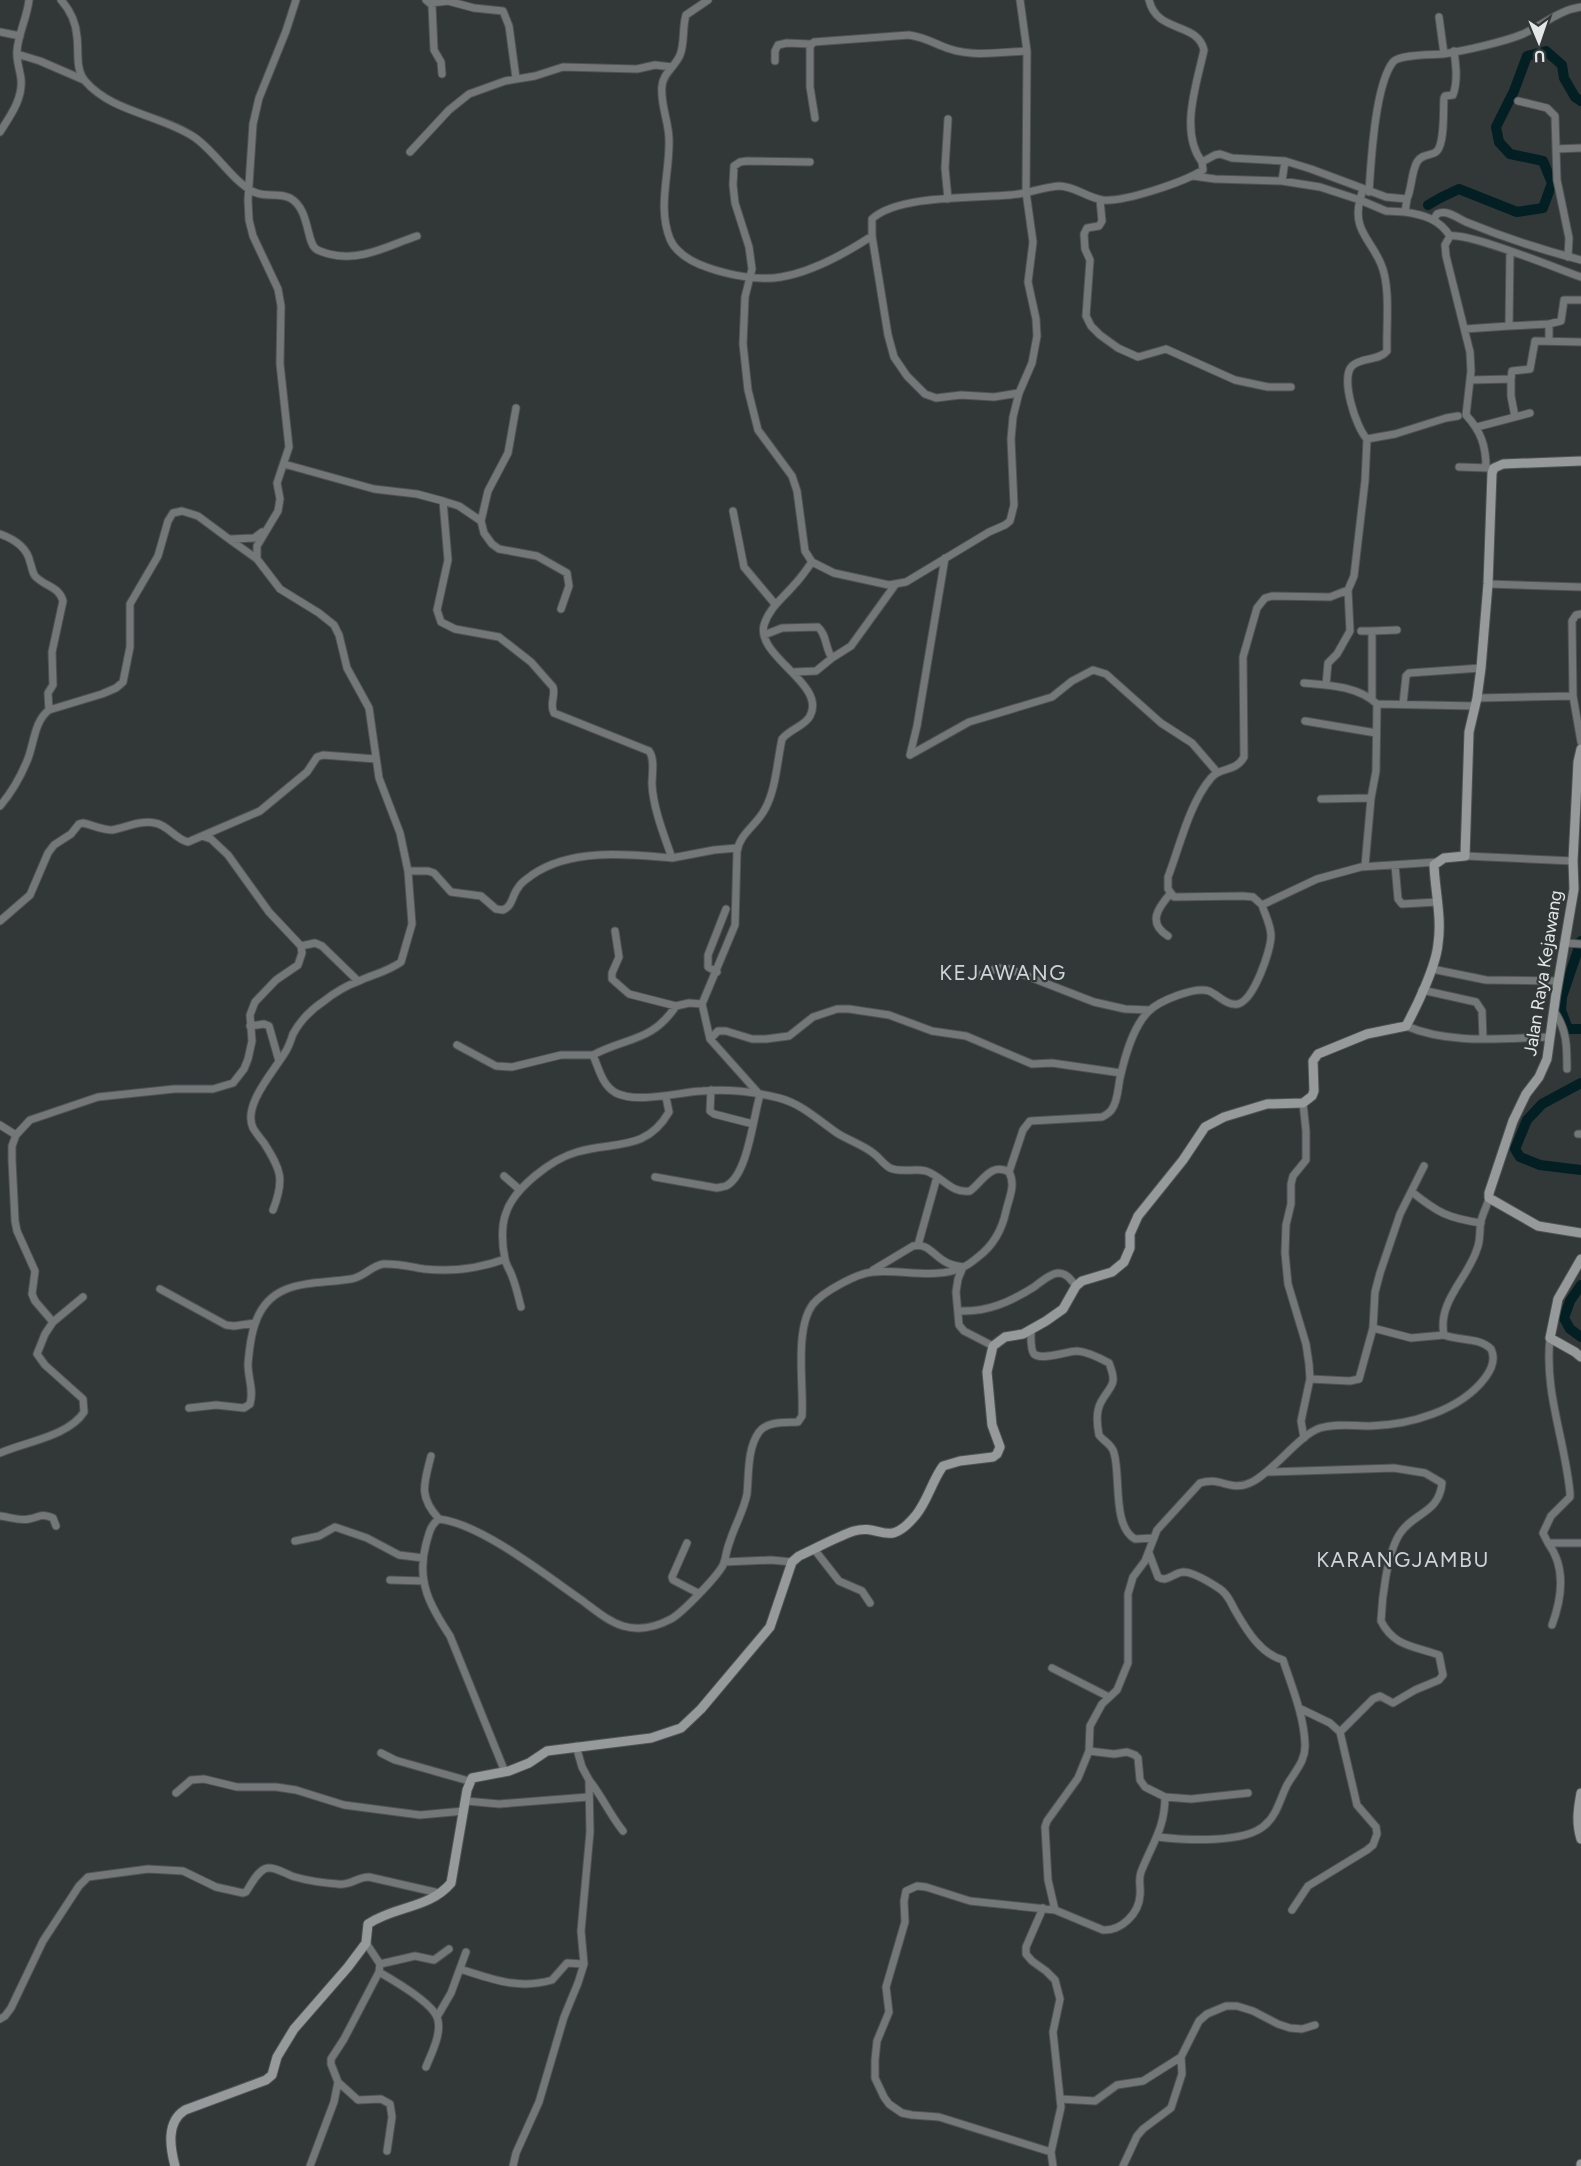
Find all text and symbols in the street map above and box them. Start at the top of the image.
north arrow [1509,12,1569,72]
text: U [1534,47,1545,66]
street label: Jalan Raya Kejawang [1519,889,1567,1057]
district label: KEJAWANG [939,960,1067,985]
district label: KARANGJAMBU [1316,1547,1490,1572]

